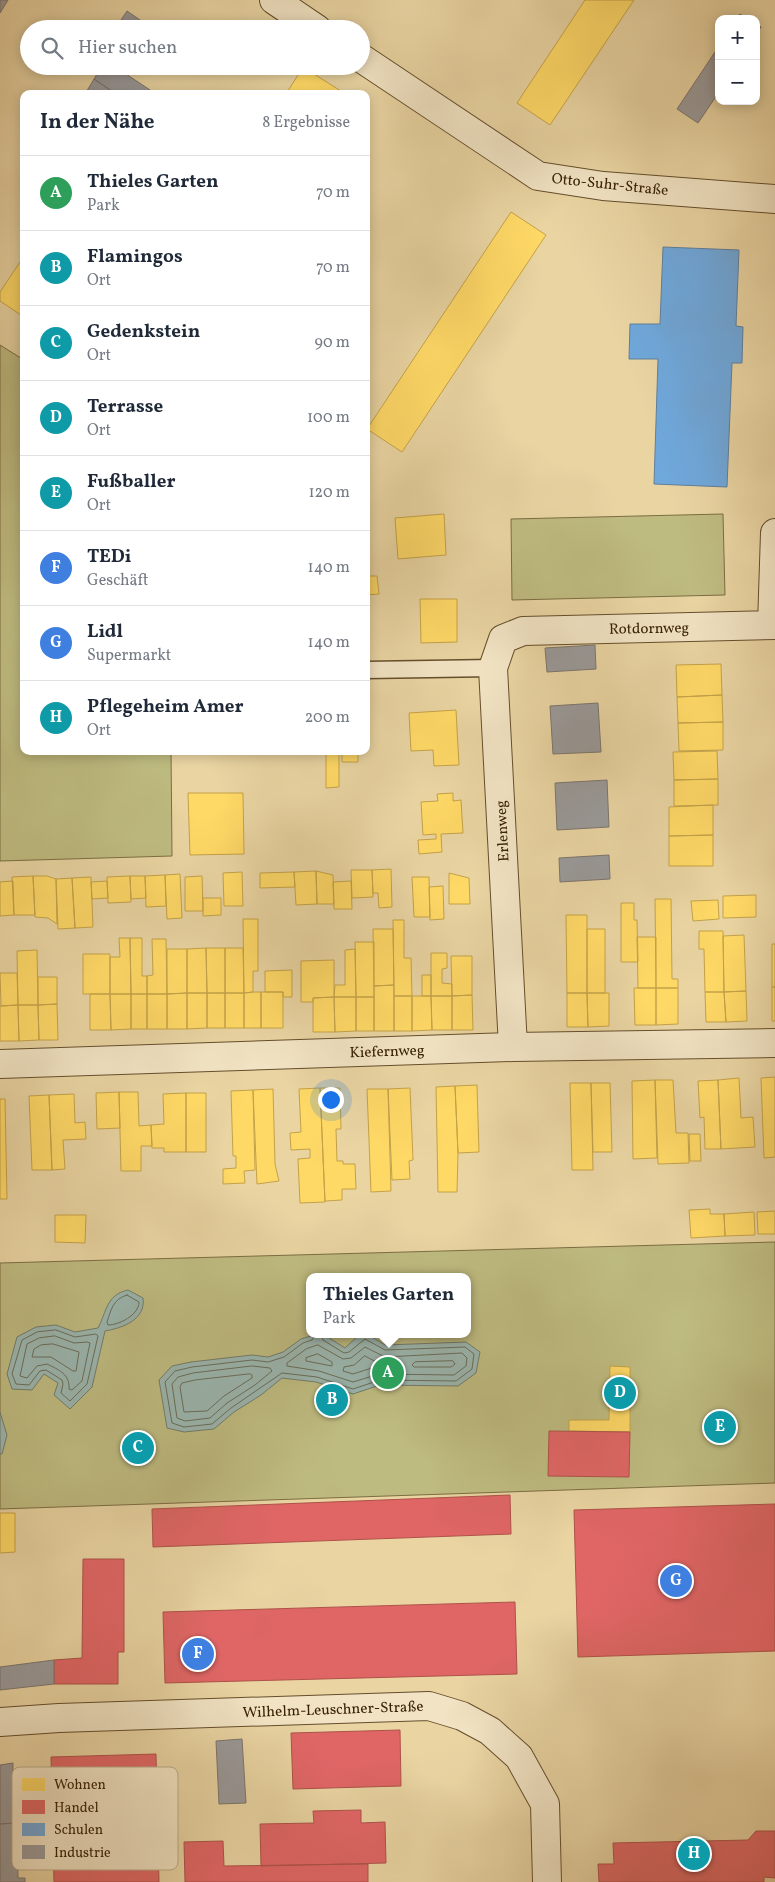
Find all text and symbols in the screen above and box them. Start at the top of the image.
map controls [715,15,760,105]
button: + [715,15,760,60]
search box [20,20,370,75]
icon: search [38,34,66,62]
text: Hier suchen [78,35,177,61]
button: − [715,60,760,105]
text: In der Nähe [40,108,155,137]
text: 8 Ergebnisse [262,112,350,134]
text: Thieles Garten [87,169,219,195]
street label: Otto-Suhr-Straße [551,169,669,202]
text: A [50,182,62,204]
text: 70 m [316,182,350,204]
text: Park [87,195,120,217]
text: Flamingos [87,244,183,270]
text: B [51,257,61,279]
text: 70 m [316,257,350,279]
text: Ort [87,270,111,292]
text: Gedenkstein [87,319,200,345]
text: C [51,332,61,354]
text: 90 m [314,332,350,354]
text: Ort [87,345,111,367]
text: Terrasse [87,394,163,420]
text: D [50,407,62,429]
text: 100 m [307,407,350,429]
text: Ort [87,420,111,442]
text: Fußballer [87,469,176,495]
text: E [51,482,61,504]
text: 120 m [308,482,350,504]
text: Ort [87,495,111,517]
text: TEDi [87,544,132,570]
text: F [51,557,61,579]
text: 140 m [308,557,350,579]
text: Geschäft [87,570,148,592]
street label: Rotdornweg [609,618,690,641]
text: Lidl [87,619,123,645]
text: G [50,632,62,654]
text: 140 m [308,632,350,654]
text: Supermarkt [87,645,171,667]
text: Pflegeheim Amer [87,694,244,720]
text: H [50,707,62,729]
text: 200 m [305,707,350,729]
text: Ort [87,720,111,742]
street label: Erlenweg [491,799,516,862]
street label: Kiefernweg [349,1041,425,1064]
your location [318,1087,344,1113]
popup [306,1273,471,1338]
text: Thieles Garten [323,1282,454,1308]
text: Park [323,1308,355,1330]
pin: A [372,1354,404,1392]
pin: D [604,1374,636,1412]
pin: B [316,1381,348,1419]
pin: E [704,1408,736,1446]
pin: C [122,1429,154,1467]
pin: G [660,1562,692,1600]
pin: F [182,1635,214,1673]
street label: Wilhelm-Leuschner-Straße [242,1697,424,1724]
legend [12,1767,178,1870]
text: Wohnen [54,1776,106,1795]
text: Handel [54,1799,99,1818]
text: Schulen [54,1821,103,1840]
pin: H [678,1835,710,1873]
text: Industrie [54,1844,111,1863]

